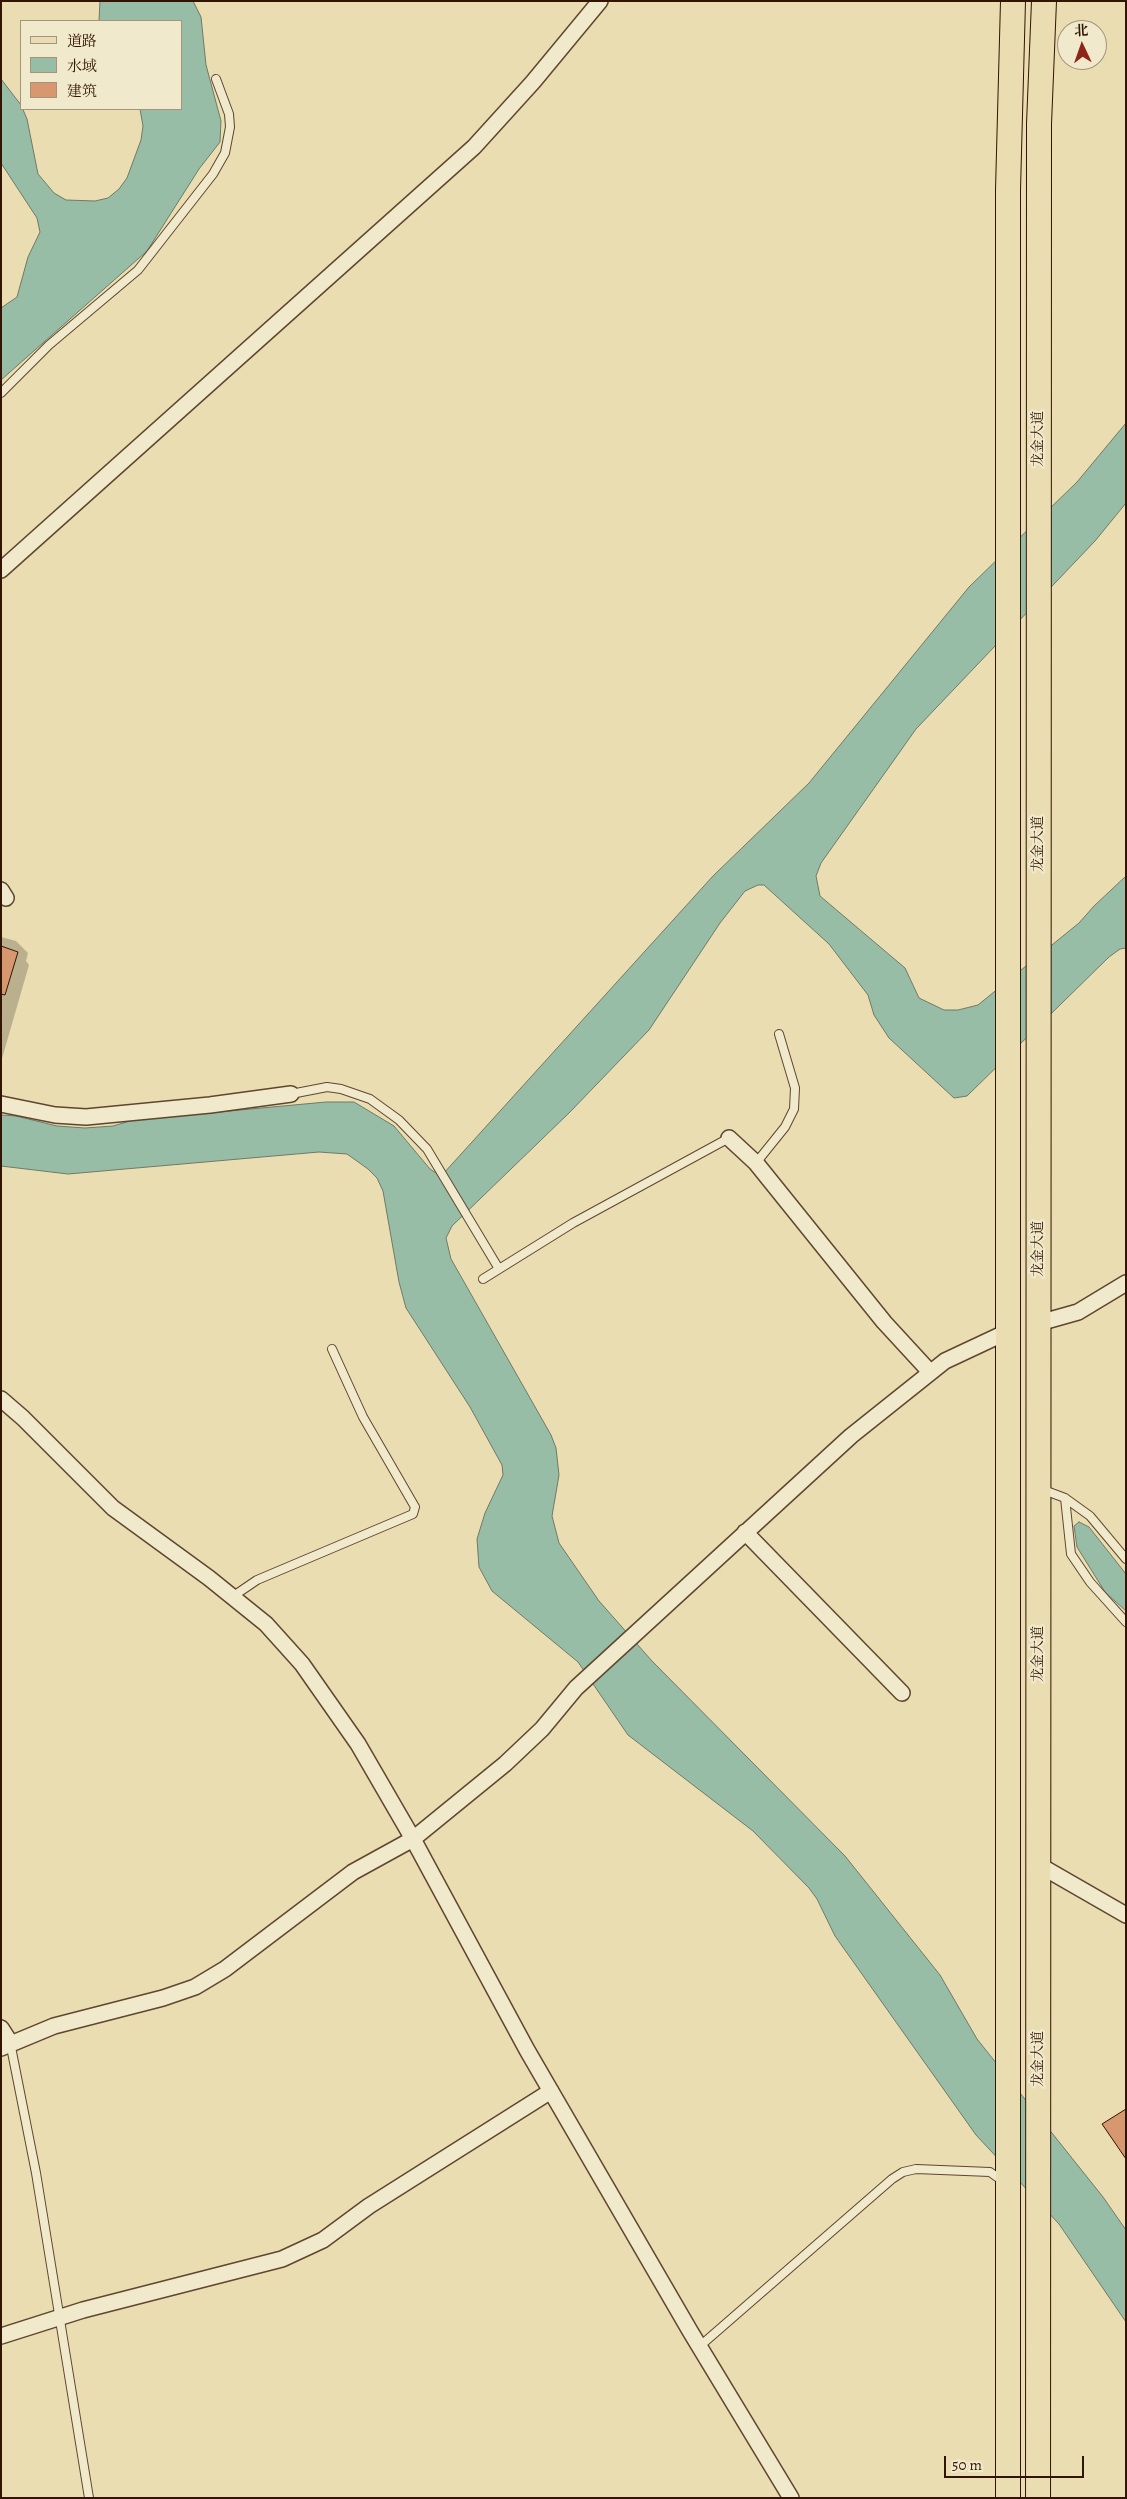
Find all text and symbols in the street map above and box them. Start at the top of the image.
legend [20,20,182,110]
north arrow [1057,20,1107,70]
text: 北 [1074,21,1089,40]
text: 道路 [67,31,97,51]
text: 水域 [67,56,97,76]
text: 建筑 [67,81,97,101]
street label: 龙金大道 [1031,411,1047,467]
street label: 龙金大道 [1031,816,1047,872]
street label: 龙金大道 [1031,1221,1047,1277]
street label: 龙金大道 [1031,1626,1047,1682]
street label: 龙金大道 [1031,2031,1047,2087]
scale bar [947,2446,1087,2478]
text: 50 m [952,2455,982,2475]

